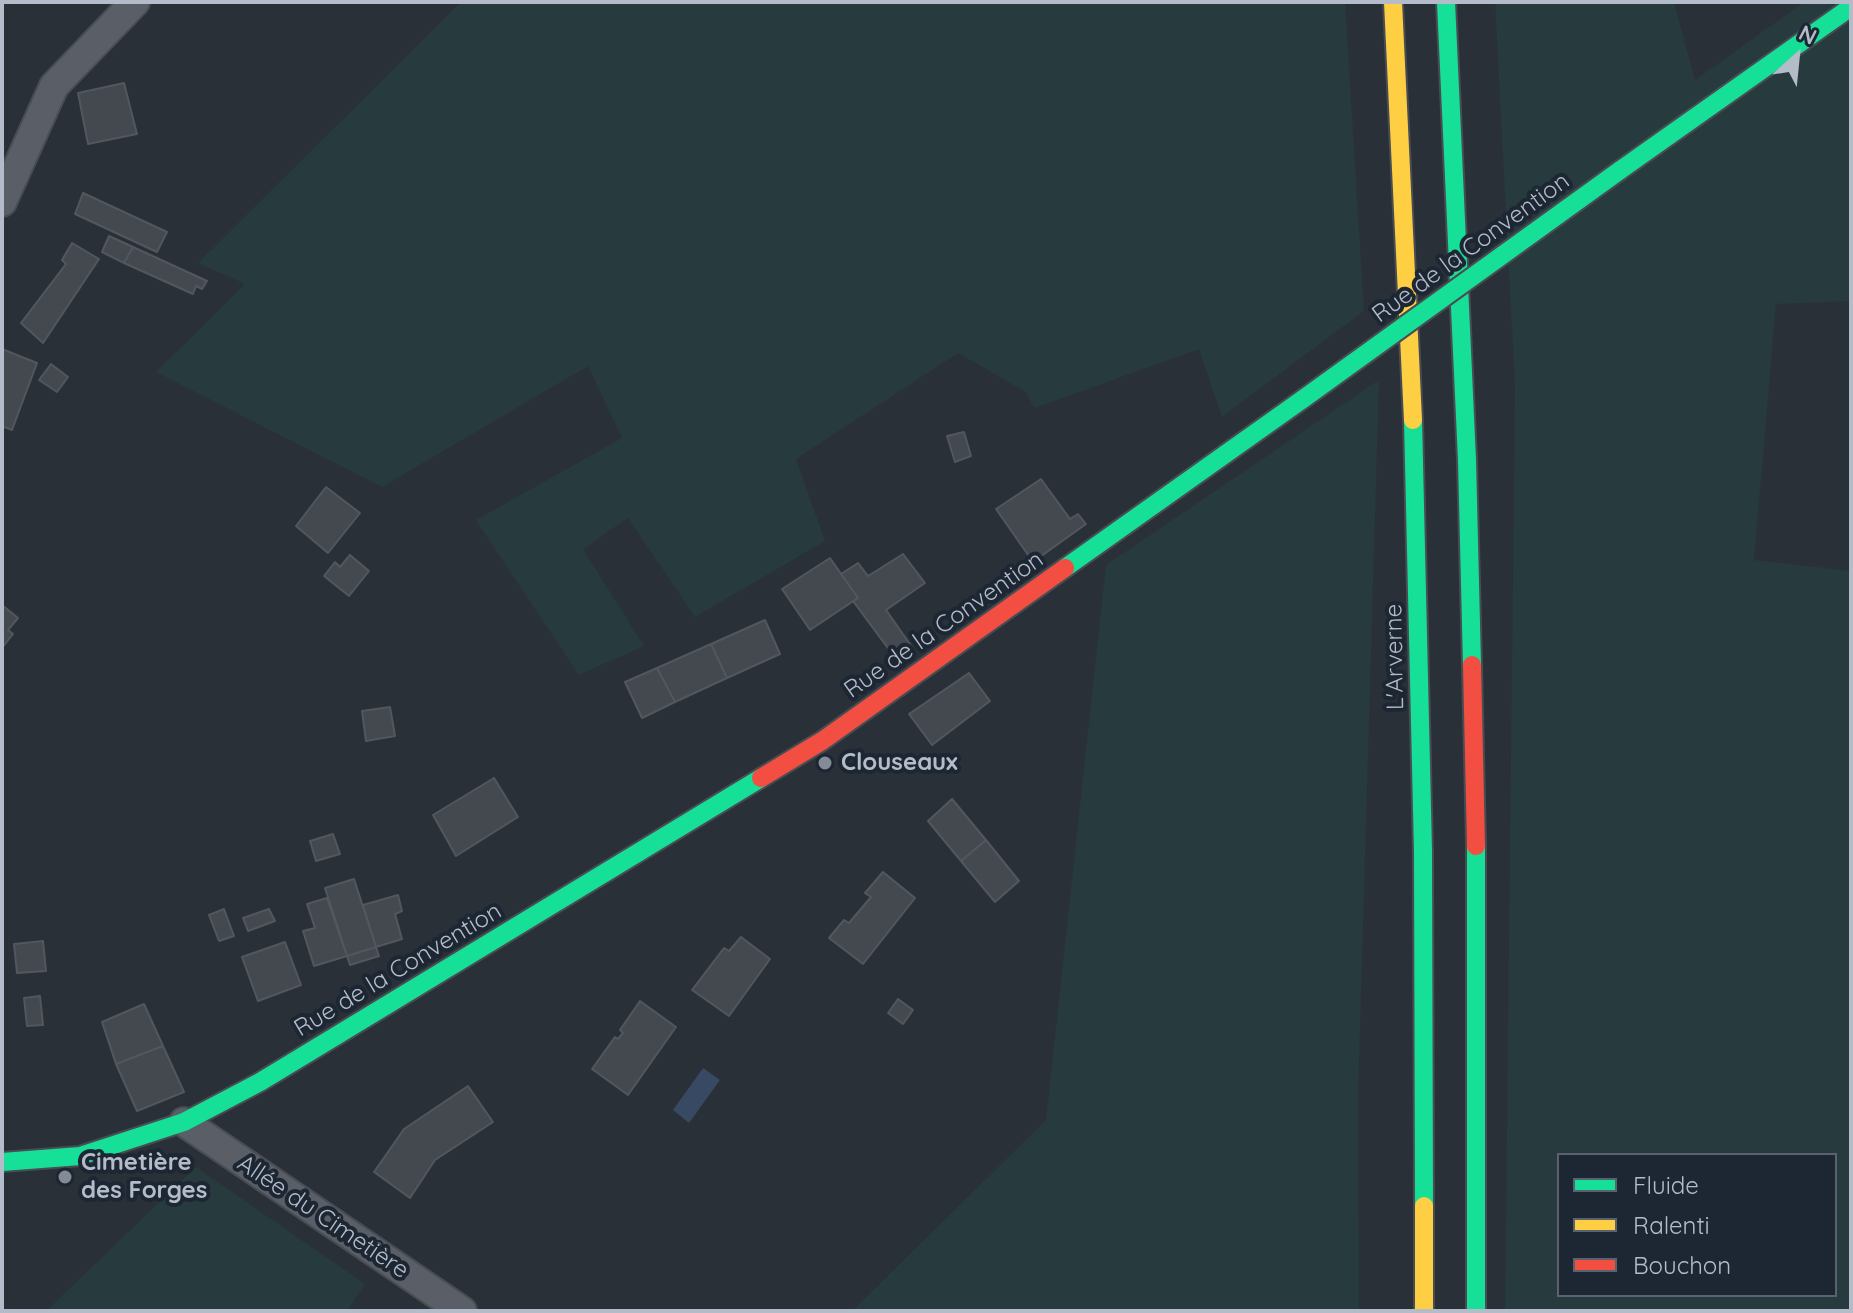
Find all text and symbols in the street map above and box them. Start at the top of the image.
north arrow [1757,16,1837,96]
text: N [1794,18,1821,51]
street label: Rue de la Convention [1367,167,1575,329]
street label: Rue de la Convention [839,545,1049,705]
street label: L'Arverne [1380,604,1410,710]
place label: Clouseaux [841,749,958,777]
marker: Clouseaux [816,754,834,772]
street label: Rue de la Convention [289,897,507,1043]
place label: Cimetière des Forges [81,1149,207,1205]
street label: Allée du Cimetière [232,1149,414,1285]
legend [1557,1153,1837,1297]
marker: Cimetière des Forges [56,1168,74,1186]
text: Fluide [1633,1170,1699,1200]
text: Ralenti [1633,1210,1710,1240]
text: Bouchon [1633,1250,1731,1280]

